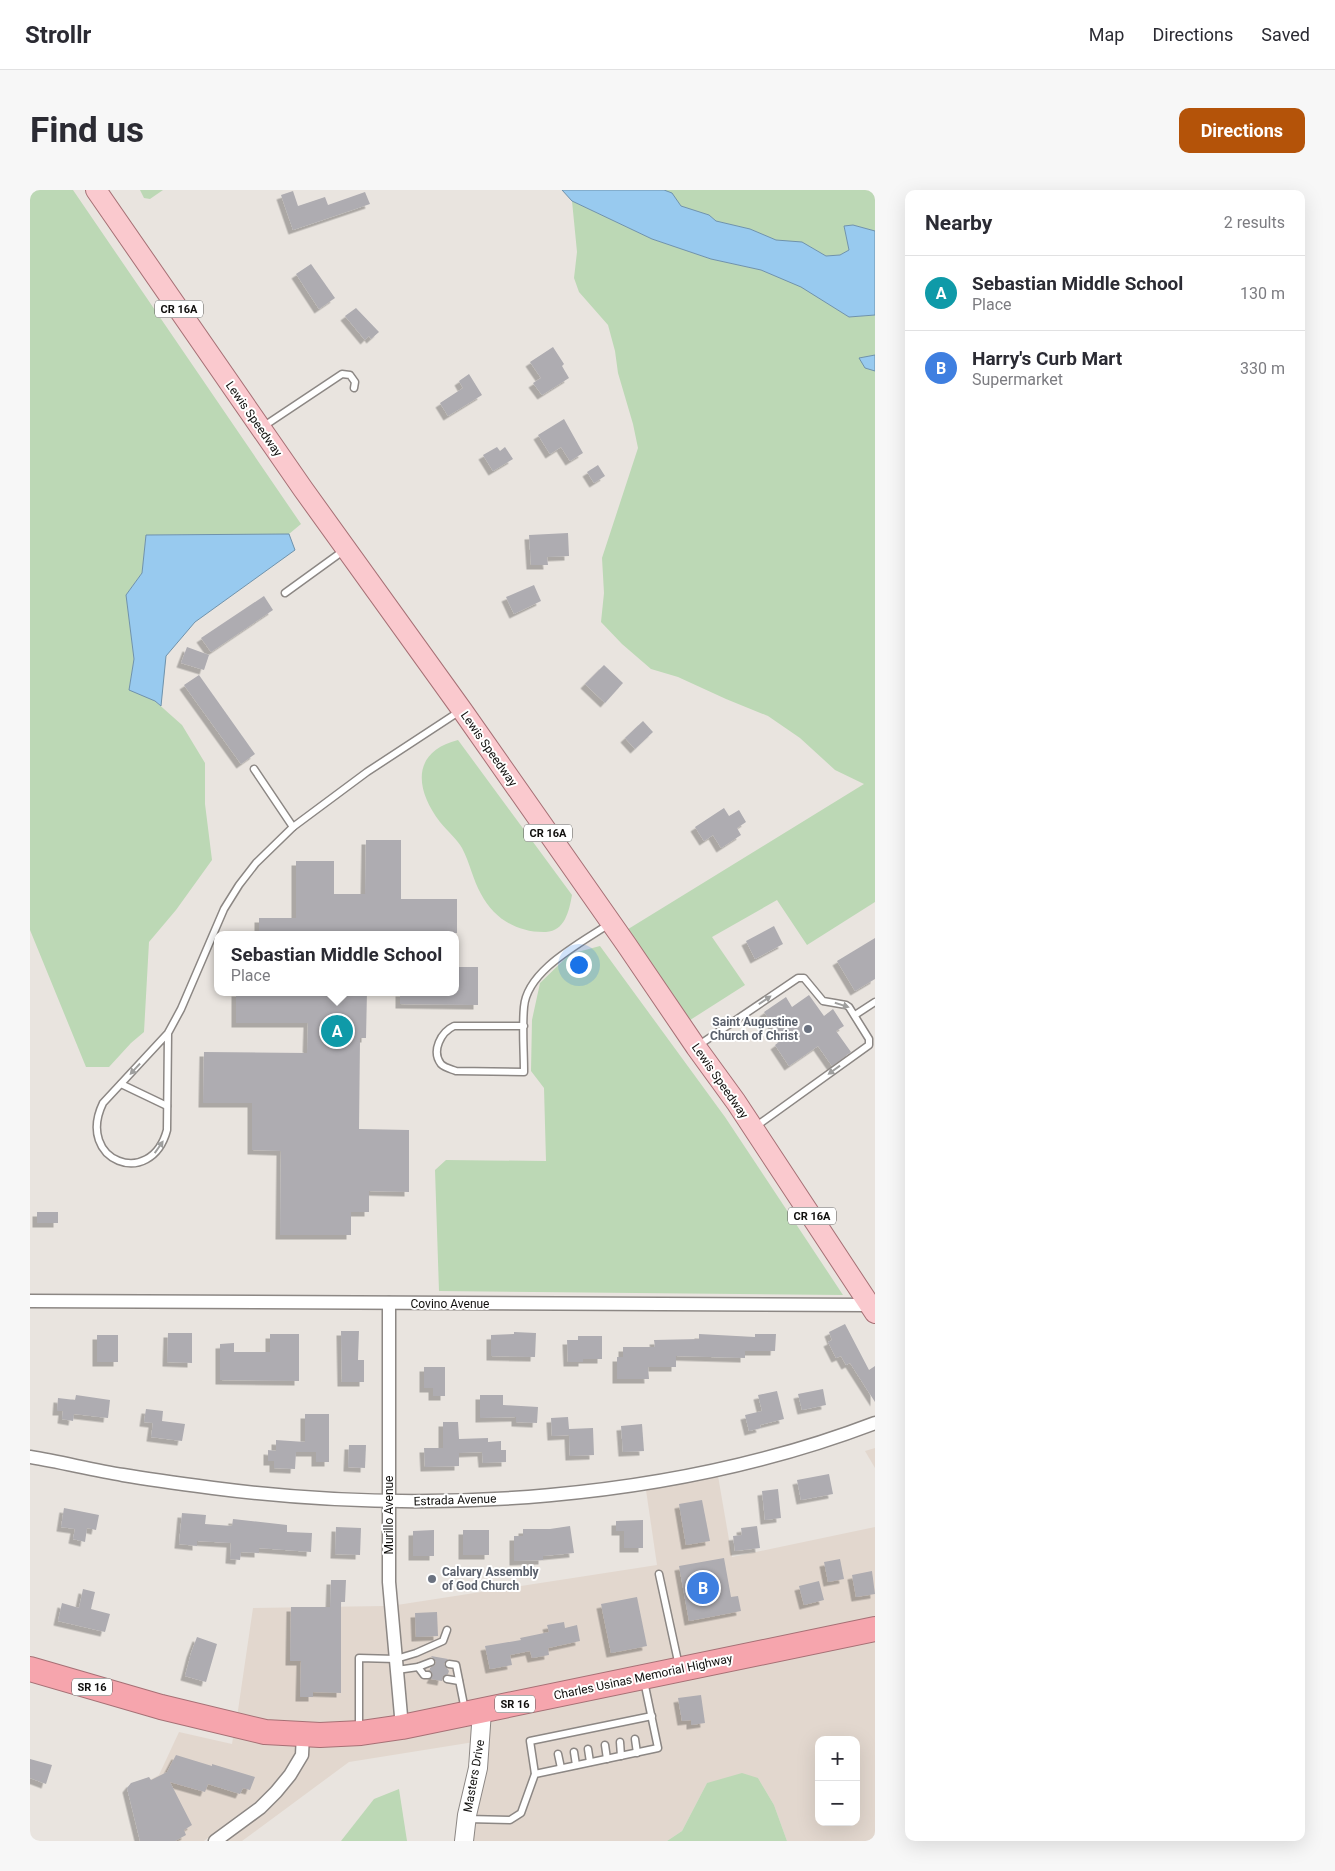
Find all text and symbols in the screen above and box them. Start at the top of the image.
text: Strollr [25,21,91,49]
text: Map [1089,24,1124,45]
text: Directions [1152,24,1233,45]
text: Saved [1261,24,1310,45]
button: Directions [1179,108,1305,153]
text: Find us [30,110,144,151]
text: Nearby [925,211,992,235]
text: 2 results [1224,213,1285,232]
text: Sebastian Middle School [972,272,1183,295]
text: A [936,284,946,303]
text: 130 m [1240,284,1285,303]
text: Place [972,295,1012,314]
road number: CR 16A [155,300,203,318]
text: Harry's Curb Mart [972,347,1122,370]
text: B [936,359,946,378]
text: 330 m [1240,359,1285,378]
text: Supermarket [972,370,1063,389]
street label: Lewis Speedway [223,379,285,459]
street label: Lewis Speedway [458,709,520,789]
road number: CR 16A [524,824,572,841]
popup [214,931,459,996]
text: Sebastian Middle School [231,943,442,966]
your location [566,952,592,978]
text: Place [231,966,270,985]
one-way arrow [758,995,772,1005]
one-way arrow [835,1002,850,1010]
pin: A [321,1012,353,1050]
place label: Saint Augustine Church of Christ [710,1015,799,1043]
marker: Saint Augustine Church of Christ [802,1023,814,1035]
street label: Lewis Speedway [689,1041,751,1121]
one-way arrow [129,1063,141,1075]
one-way arrow [827,1065,841,1075]
one-way arrow [154,1140,164,1154]
road number: CR 16A [788,1208,836,1224]
street label: Covino Avenue [411,1297,489,1311]
street label: Murillo Avenue [382,1476,396,1554]
street label: Estrada Avenue [413,1492,497,1508]
place label: Calvary Assembly of God Church [442,1565,540,1593]
pin: B [687,1569,719,1607]
marker: Calvary Assembly of God Church [426,1573,438,1585]
street label: Charles Usinas Memorial Highway [552,1651,734,1703]
road number: SR 16 [72,1678,112,1695]
road number: SR 16 [495,1696,535,1712]
map controls [815,1736,860,1826]
button: + [815,1736,860,1781]
street label: Masters Drive [461,1739,487,1813]
button: − [815,1781,860,1826]

